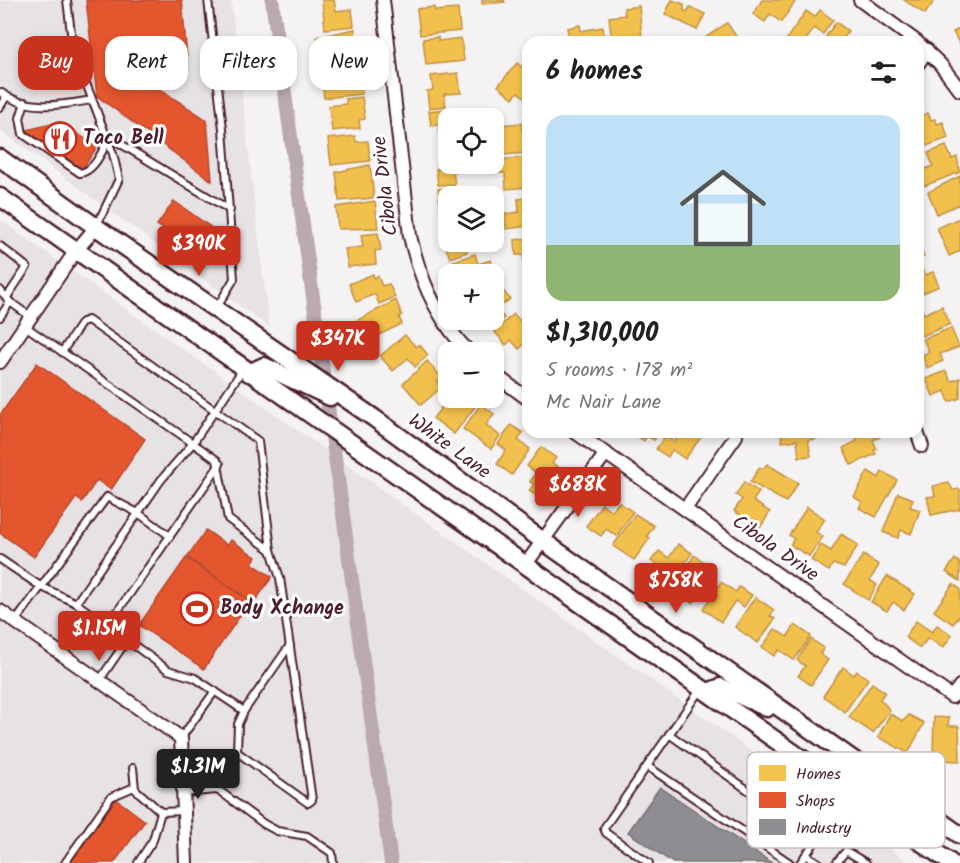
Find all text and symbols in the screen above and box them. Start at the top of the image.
chip: Buy [18,36,93,90]
chip: Rent [105,36,188,90]
chip: Filters [200,36,297,90]
chip: New [309,36,389,90]
text: 6 homes [546,51,643,93]
icon: filters [867,56,900,89]
map controls [438,108,504,408]
button: locate [438,108,504,174]
restaurant icon: Taco Bell [42,121,78,157]
place label: Taco Bell [83,123,164,155]
street label: Cibola Drive [364,134,408,238]
icon: home [669,154,777,262]
button: layers [438,186,504,252]
pin: $390K [157,226,241,277]
text: $390K [171,229,227,261]
button: + [438,264,504,330]
text: $1,310,000 [546,313,658,355]
pin: $347K [296,321,380,372]
text: $347K [310,324,366,356]
button: − [438,342,504,408]
text: 5 rooms · 178 m² [546,355,692,387]
text: Mc Nair Lane [546,387,661,419]
street label: White Lane [401,406,497,488]
pin: $688K [536,467,620,518]
text: $688K [549,470,607,502]
street label: Cibola Drive [725,507,825,591]
pin: $758K [634,563,718,614]
text: $758K [648,566,704,598]
sports icon: Body Xchange [179,591,215,627]
place label: Body Xchange [220,593,344,625]
pin: $1.15M [50,611,148,662]
text: $1.15M [72,614,126,646]
pin: $1.31M [149,749,247,800]
text: $1.31M [171,752,225,784]
legend [747,752,945,848]
text: Homes [796,762,841,787]
text: Shops [796,789,835,814]
text: Industry [796,816,851,841]

